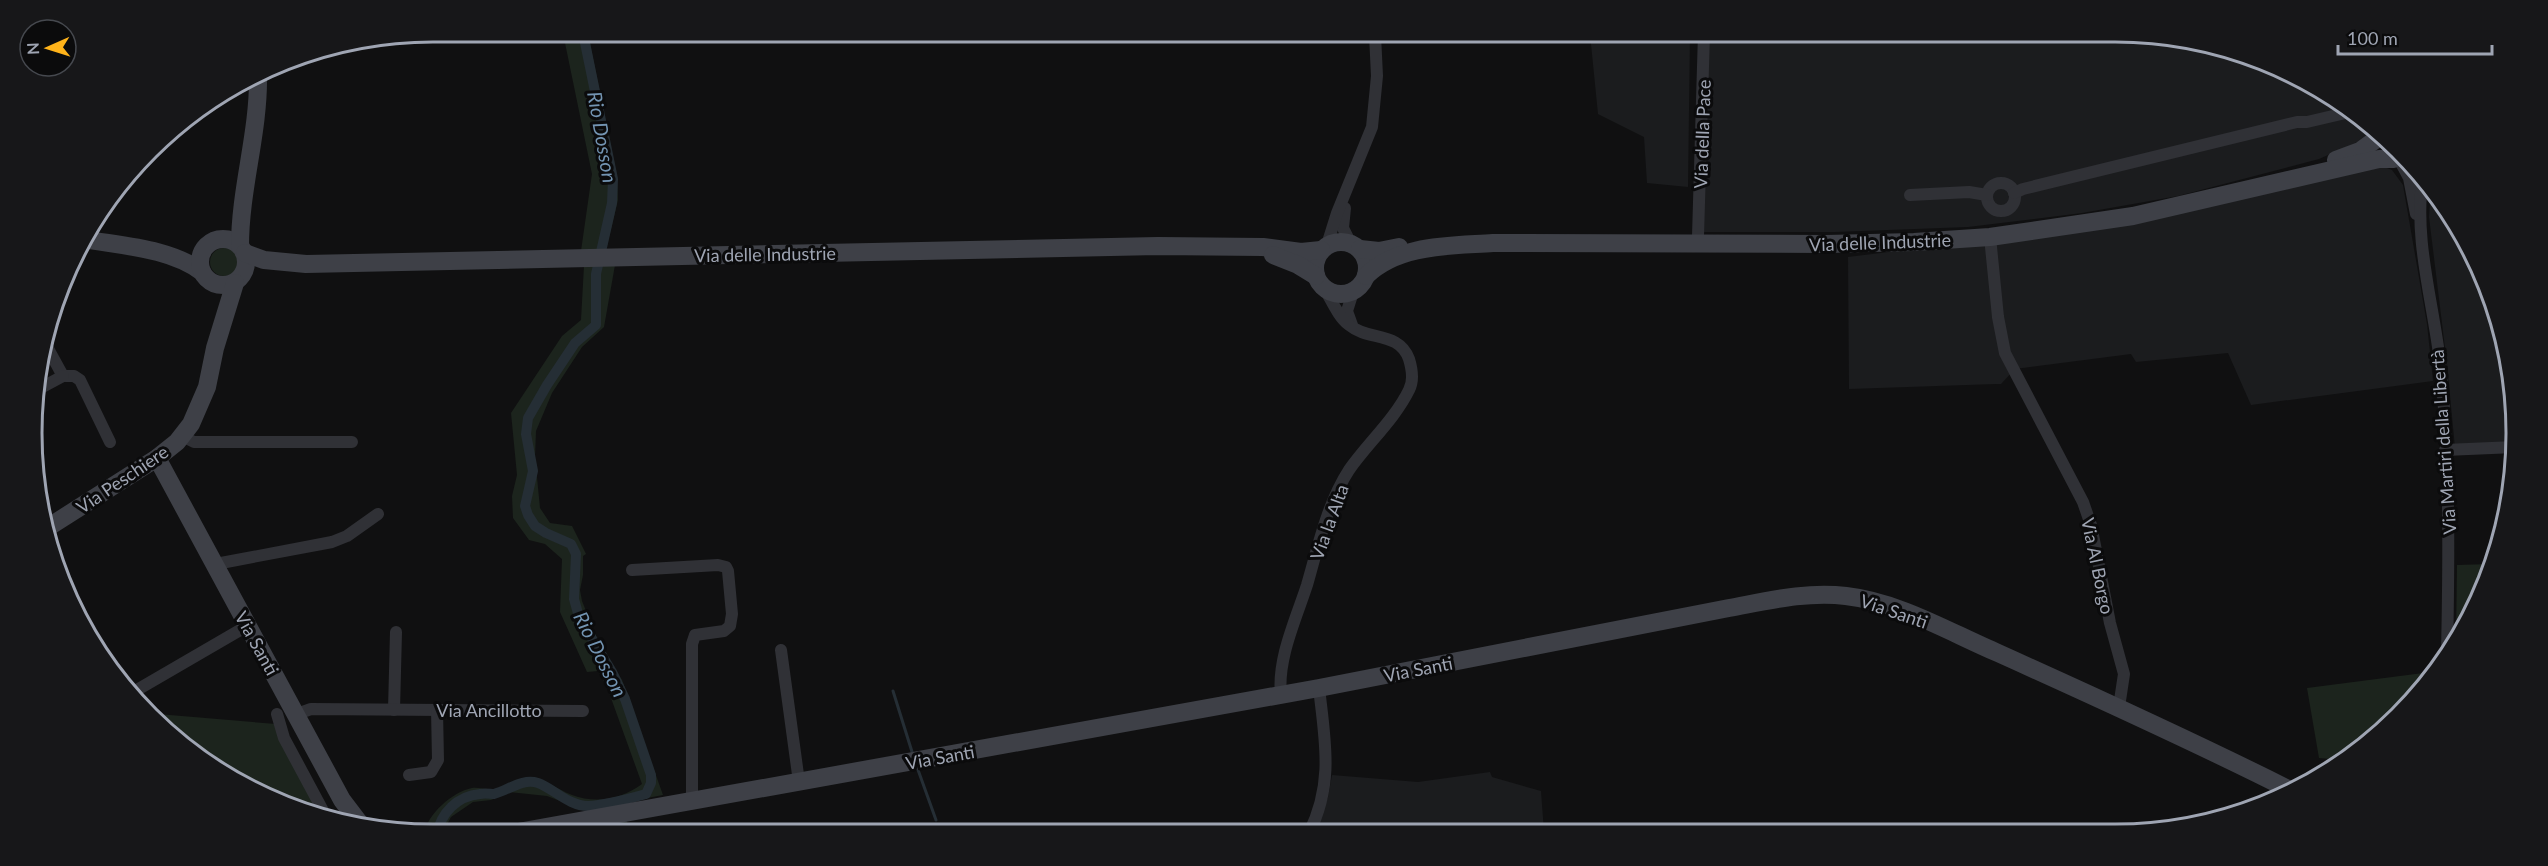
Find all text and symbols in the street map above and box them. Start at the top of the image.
north arrow [18,18,78,78]
scale bar [2338,18,2492,56]
text: 100 m [2347,27,2398,49]
text: N [23,42,42,55]
street label: Via della Pace [1689,79,1715,189]
water label: Rio Dosson [583,89,623,185]
street label: Via delle Industrie [1809,229,1951,255]
street label: Via delle Industrie [694,242,836,266]
street label: Via Martiri della Libertà [2426,349,2460,535]
street label: Via Peschiere [72,440,172,518]
street label: Via la Alta [1305,481,1353,563]
street label: Via Al Borgo [2077,516,2119,616]
street label: Via Santi [1857,589,1931,633]
street label: Via Santi [230,607,284,679]
water label: Rio Dosson [569,607,633,701]
street label: Via Santi [1382,652,1454,686]
street label: Via Ancillotto [436,699,542,721]
street label: Via Santi [904,740,976,774]

